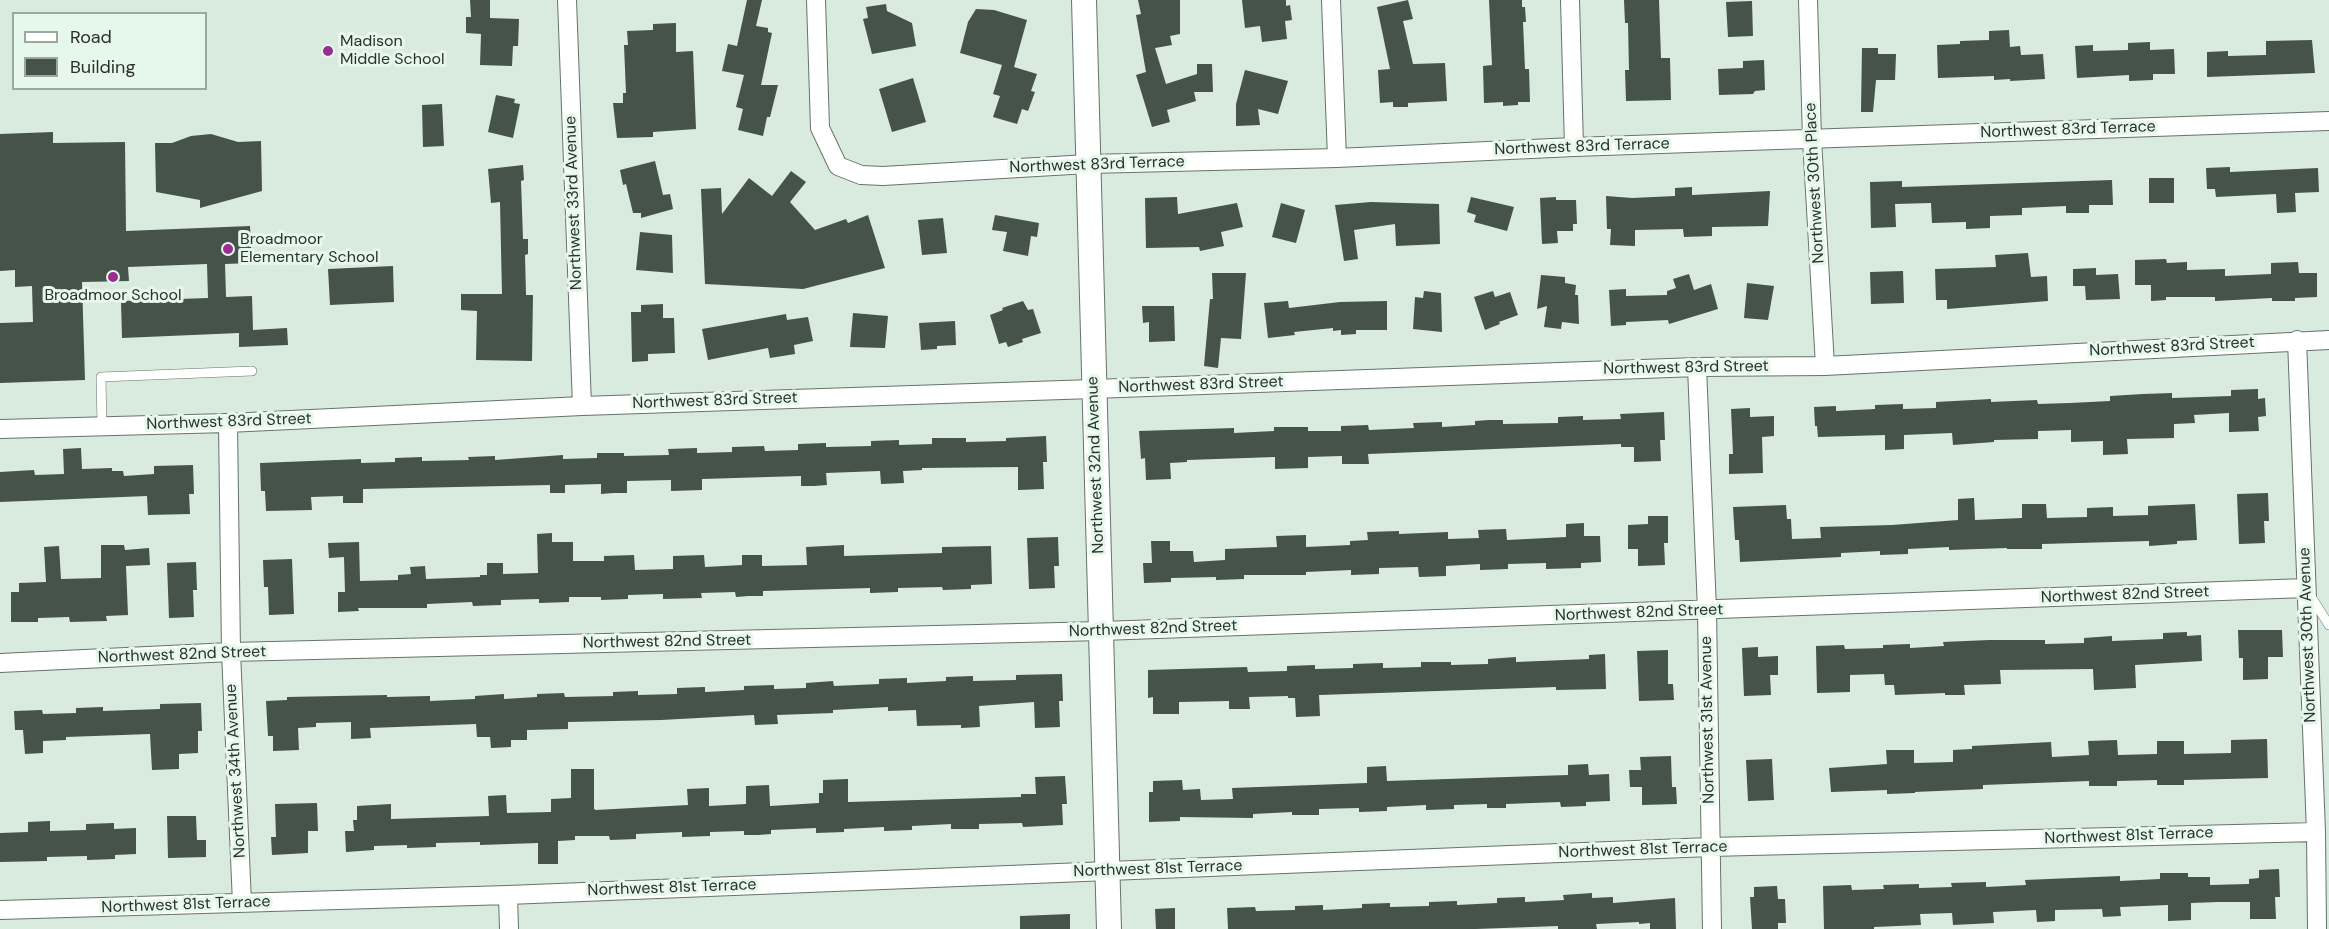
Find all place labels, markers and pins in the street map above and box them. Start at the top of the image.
place label: Madison Middle School [340,32,444,70]
marker: Madison Middle School [321,44,335,58]
place label: Broadmoor Elementary School [240,230,378,268]
marker: Broadmoor Elementary School [221,242,235,256]
marker: Broadmoor School [106,270,120,284]
place label: Broadmoor School [44,286,182,306]

